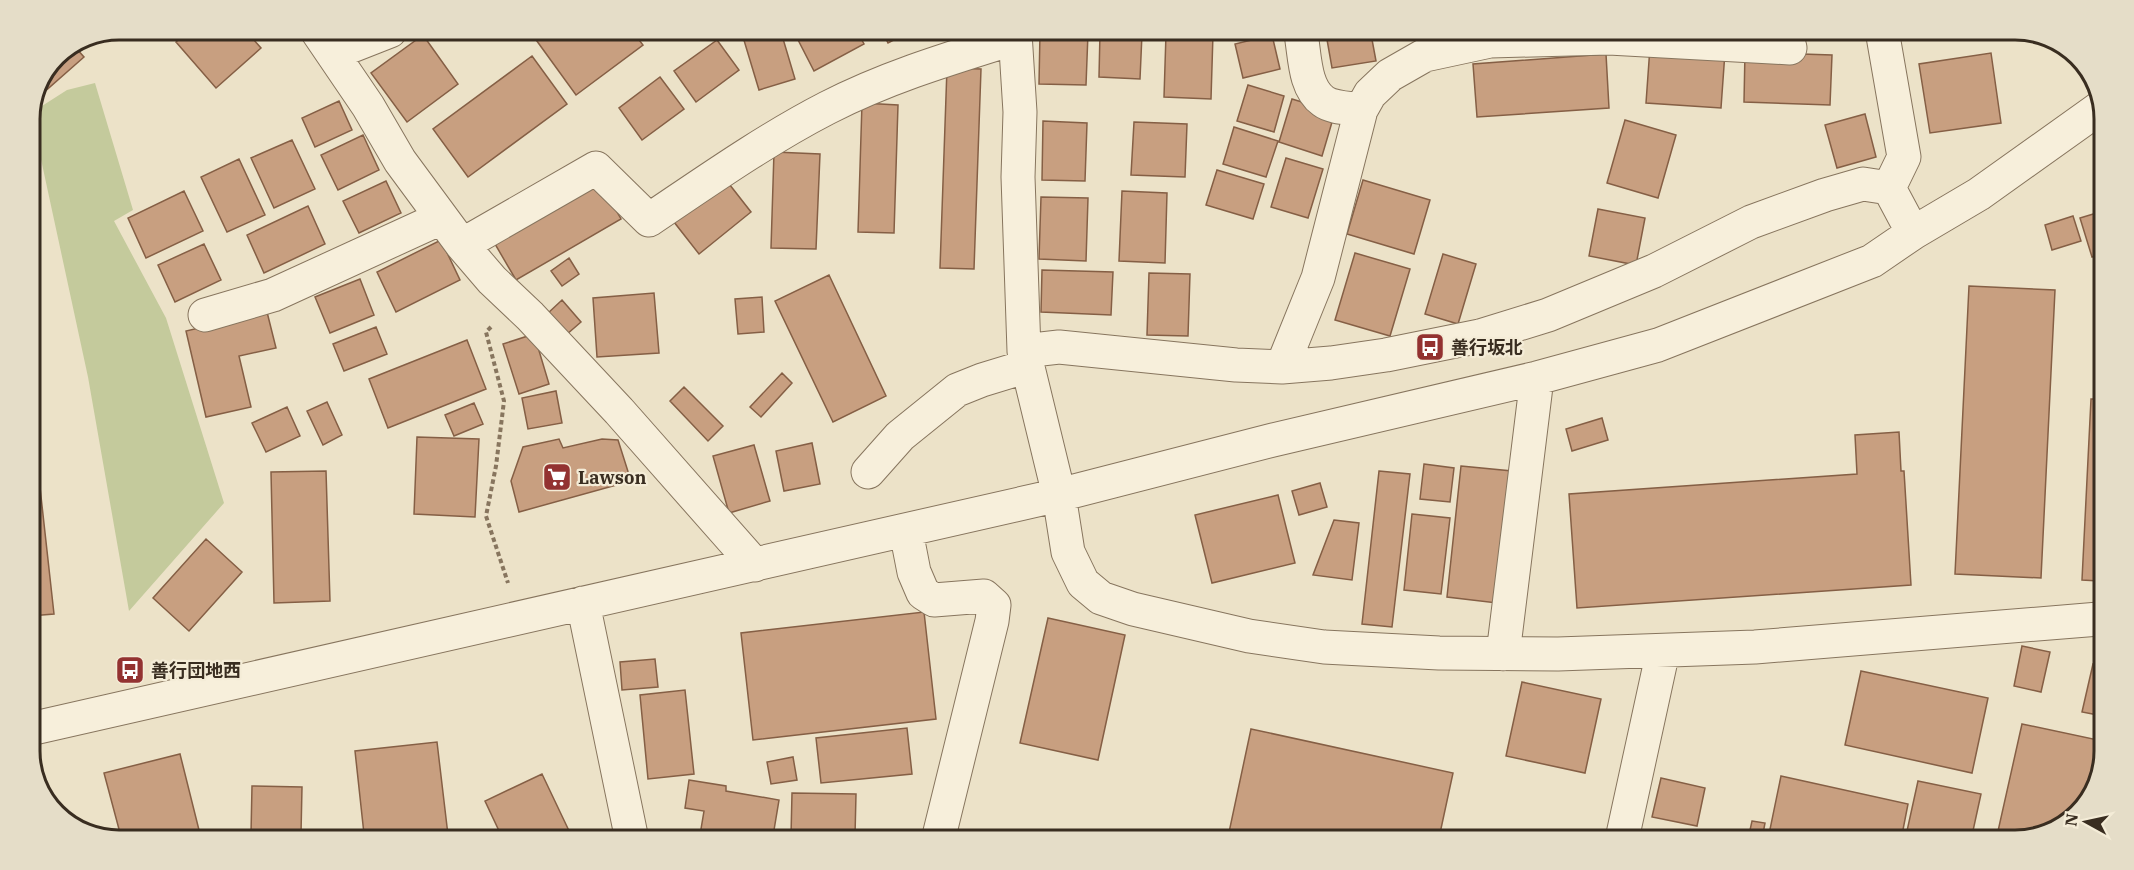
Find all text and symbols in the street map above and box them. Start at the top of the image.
bus stop icon: 善行坂北 [1414,331,1446,363]
place label: 善行坂北 [1451,336,1523,359]
supermarket icon: Lawson [541,461,573,493]
place label: Lawson [578,466,646,489]
bus stop icon: 善行団地西 [114,654,146,686]
place label: 善行団地西 [151,659,241,682]
north arrow [2056,792,2116,852]
text: N [2060,812,2082,828]

